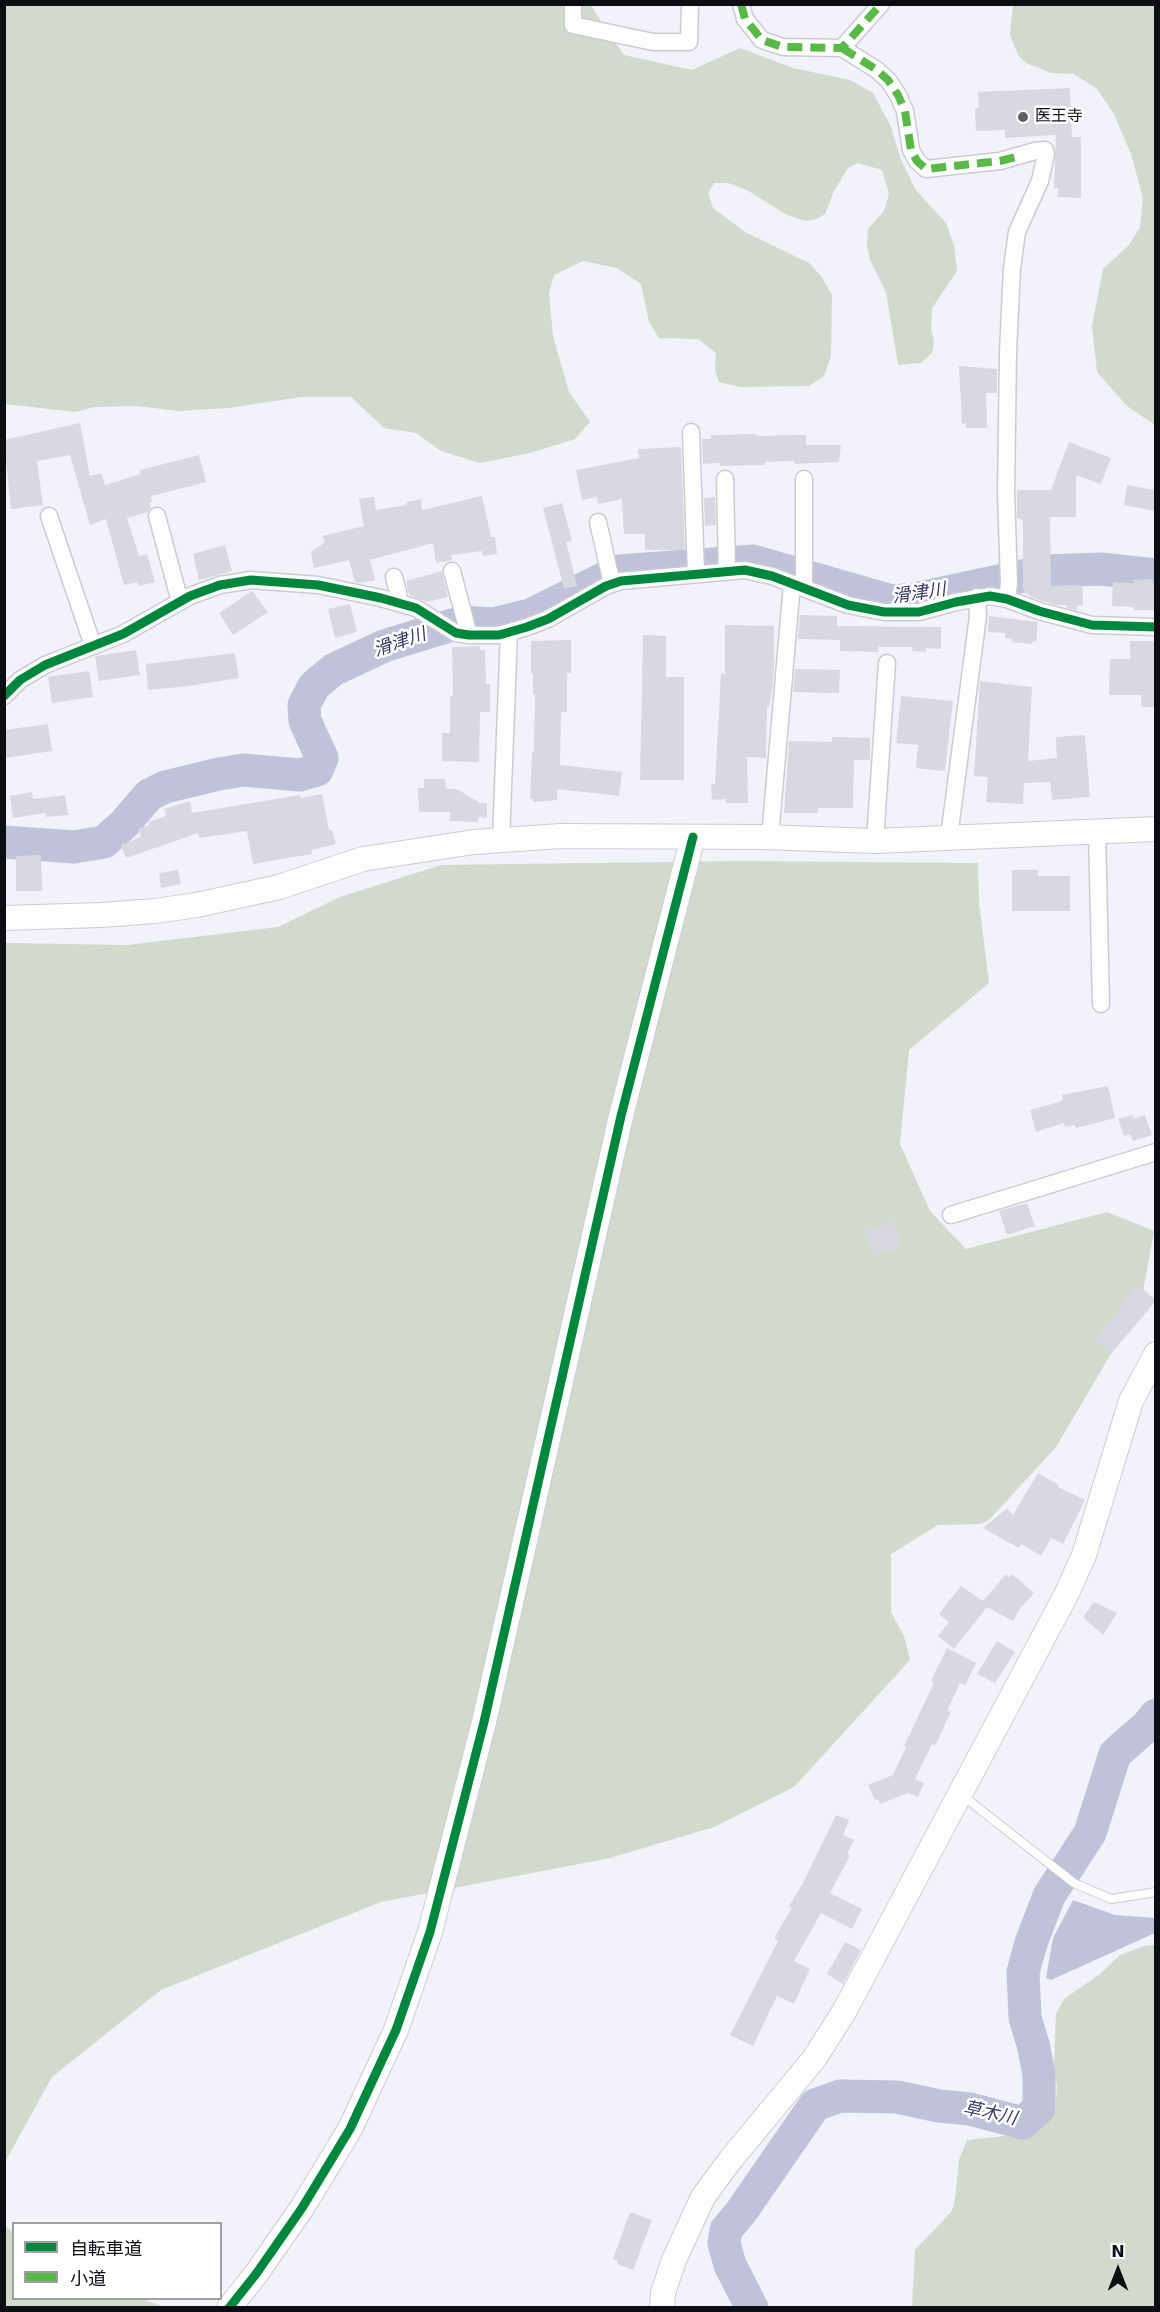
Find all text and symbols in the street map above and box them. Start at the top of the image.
place label: 医王寺 [1035,107,1083,127]
marker: 医王寺 [1016,110,1030,124]
water label: 滑津川 [891,580,947,608]
water label: 滑津川 [371,624,429,662]
water label: 草木川 [961,2098,1019,2130]
legend [12,2222,222,2300]
text: 自転車道 [70,2238,142,2259]
north arrow [1088,2240,1148,2300]
text: N [1111,2242,1125,2261]
text: 小道 [70,2268,106,2289]

